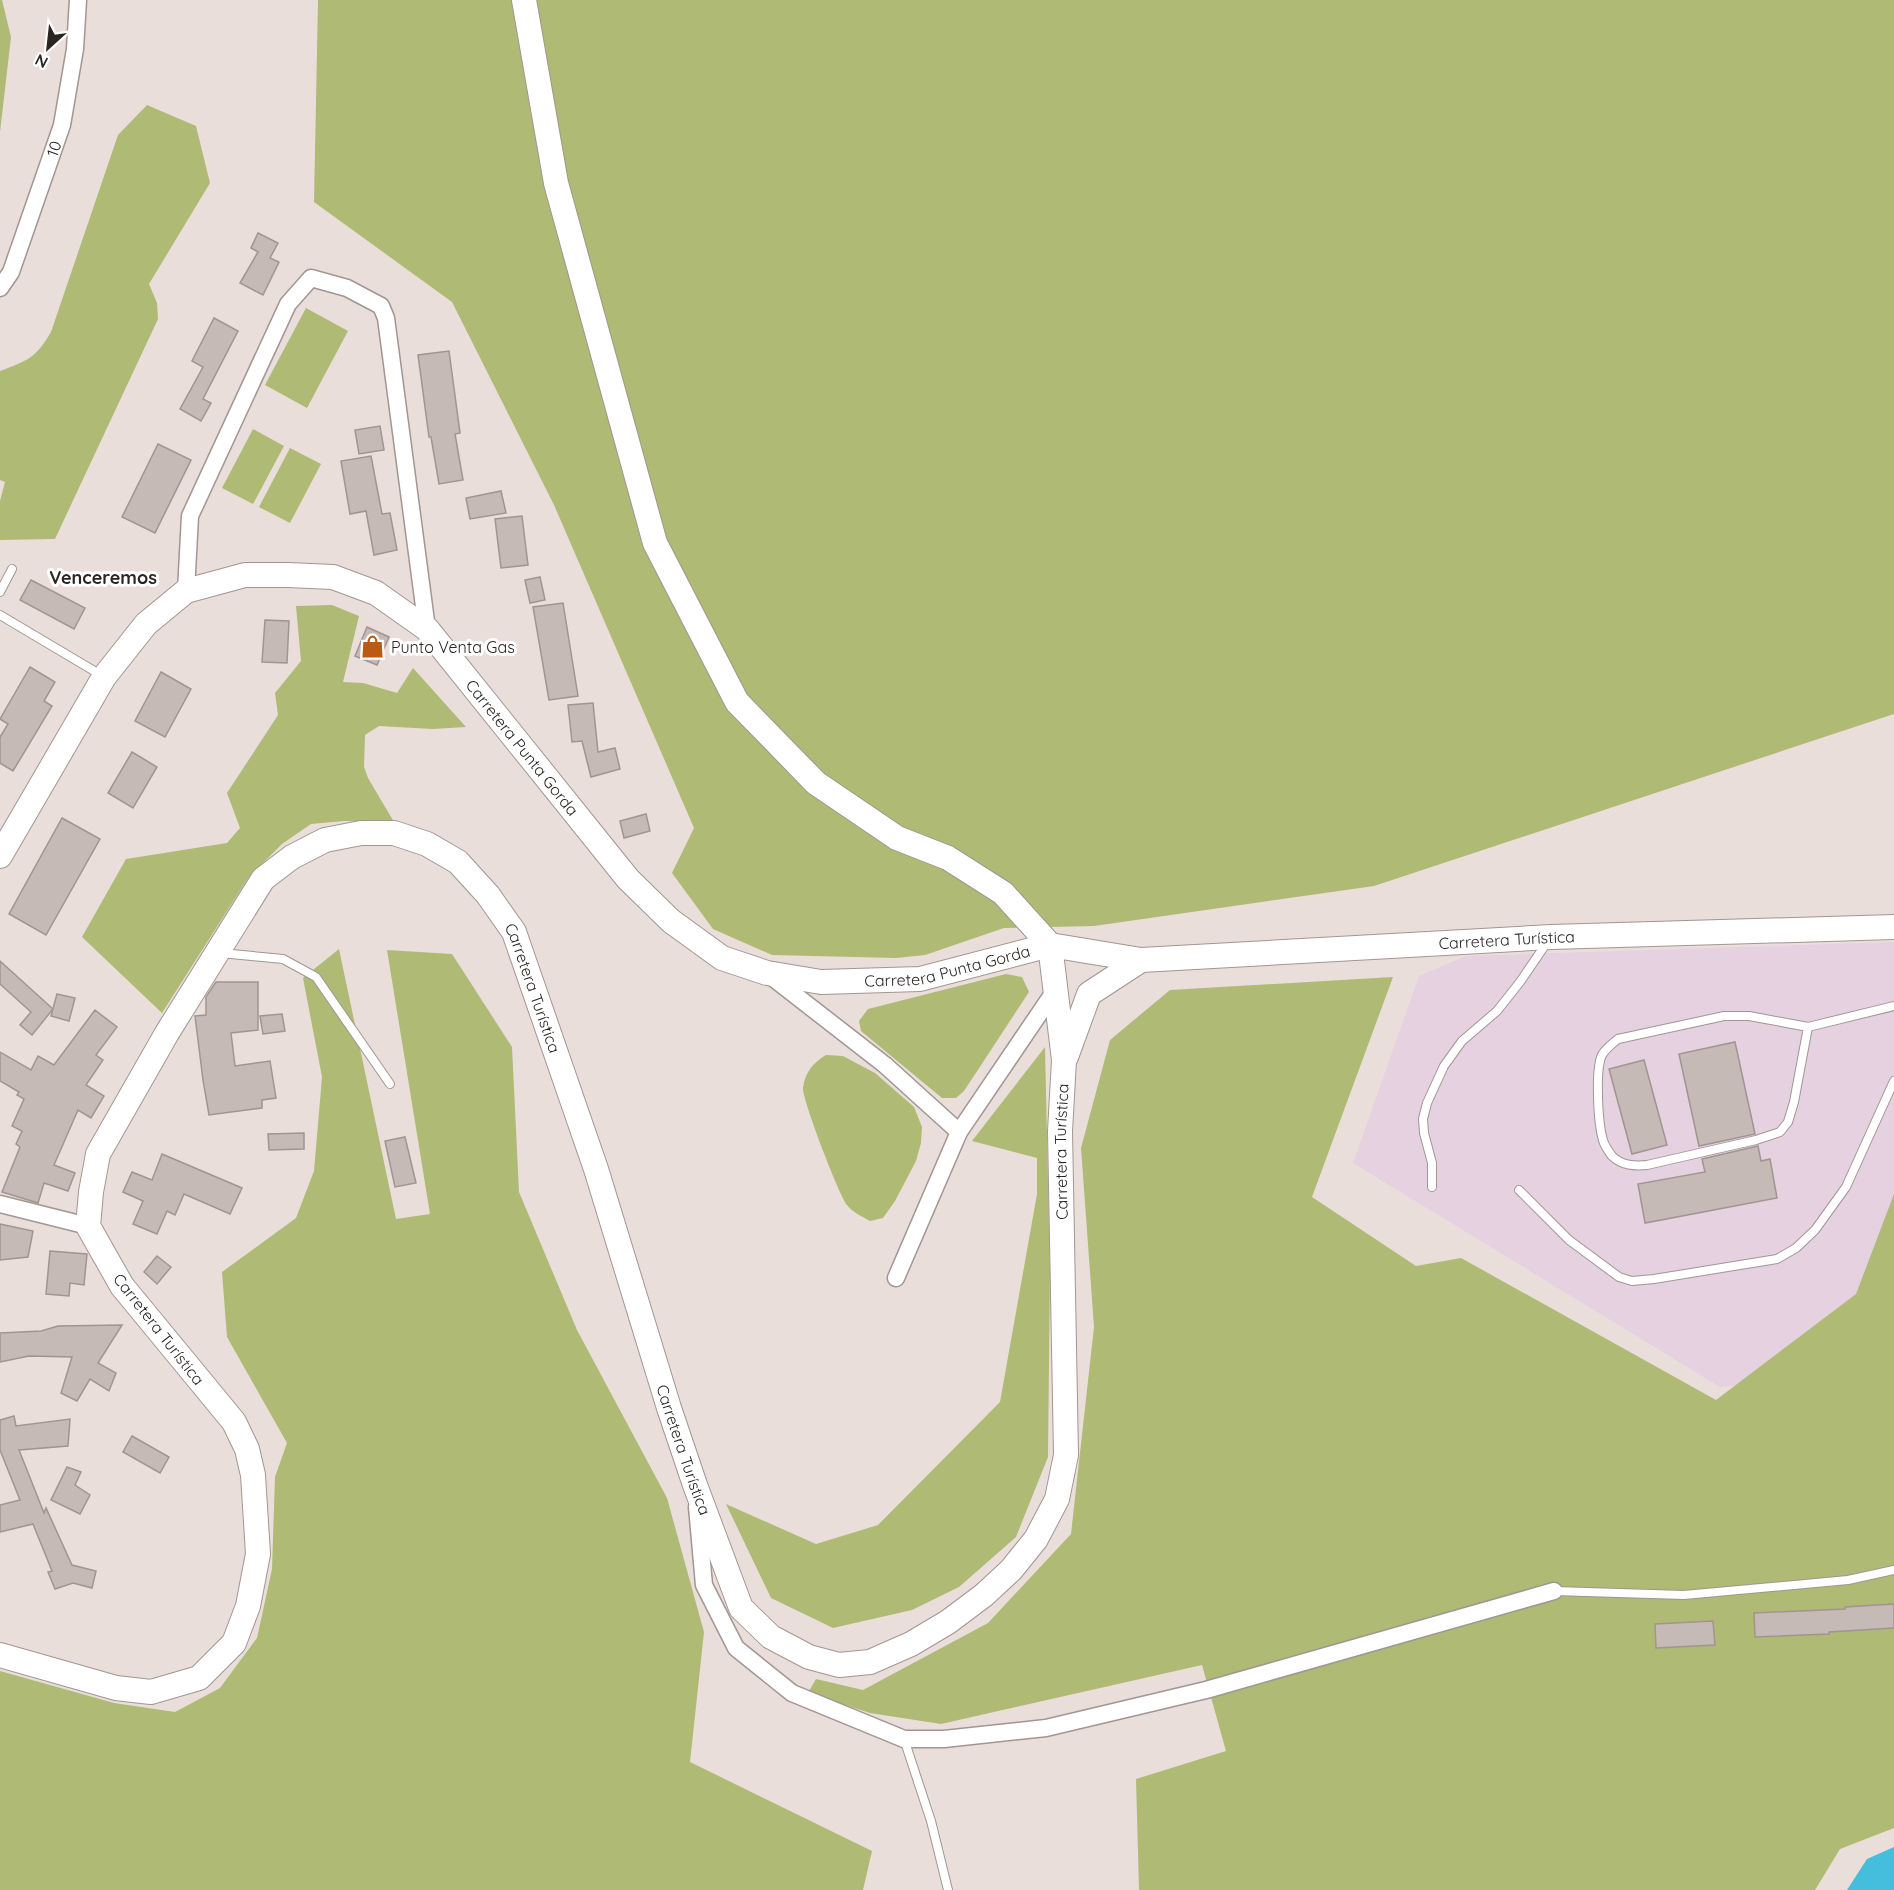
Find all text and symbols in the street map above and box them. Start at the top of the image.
north arrow [18,18,78,78]
text: N [31,50,51,73]
street label: 10 [42,138,66,159]
district label: Venceremos [49,566,157,589]
shop icon: Punto Venta Gas [360,634,386,660]
place label: Punto Venta Gas [391,637,515,657]
street label: Carretera Punta Gorda [462,675,583,820]
street label: Carretera Turística [501,919,565,1056]
street label: Carretera Turística [1438,926,1575,953]
street label: Carretera Punta Gorda [864,941,1032,991]
street label: Carretera Turística [1050,1083,1073,1220]
street label: Carretera Turística [109,1269,209,1389]
street label: Carretera Turística [652,1382,715,1518]

